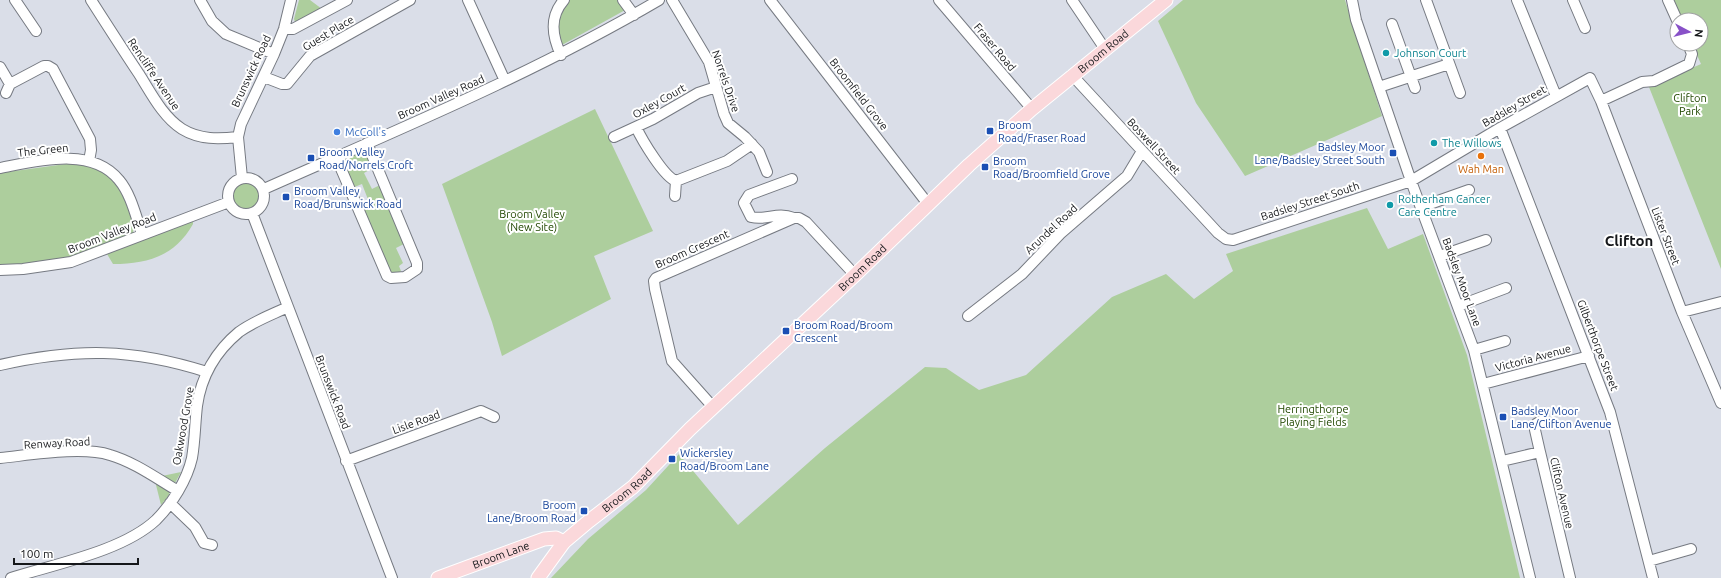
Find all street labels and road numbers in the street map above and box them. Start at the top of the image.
street label: Guest Place [300,13,356,53]
street label: Fraser Road [972,21,1018,73]
street label: Broom Road [1075,27,1131,75]
street label: Brunswick Road [229,33,273,109]
street label: Rencliffe Avenue [126,36,182,112]
street label: Norrels Drive [710,48,742,114]
street label: Broomfield Grove [827,56,891,132]
street label: Broom Valley Road [396,73,486,121]
street label: Oxley Court [630,81,688,121]
street label: Badsley Street [1480,83,1548,129]
street label: Boswell Street [1125,116,1183,177]
street label: The Green [17,141,69,159]
street label: Badsley Street South [1259,179,1361,223]
street label: Arundel Road [1022,202,1080,256]
street label: Lister Street [1649,205,1683,267]
street label: Broom Valley Road [66,211,158,255]
street label: Broom Crescent [653,227,731,271]
street label: Badsley Moor Lane [1440,236,1484,328]
street label: Broom Road [836,242,889,293]
street label: Gilberthorpe Street [1575,298,1621,393]
street label: Victoria Avenue [1494,342,1572,374]
street label: Brunswick Road [313,353,353,431]
street label: Oakwood Grove [170,386,196,466]
street label: Lisle Road [391,408,441,436]
street label: Renway Road [23,435,91,451]
street label: Clifton Avenue [1548,456,1576,530]
street label: Broom Road [600,466,654,515]
street label: Broom Lane [471,539,531,571]

